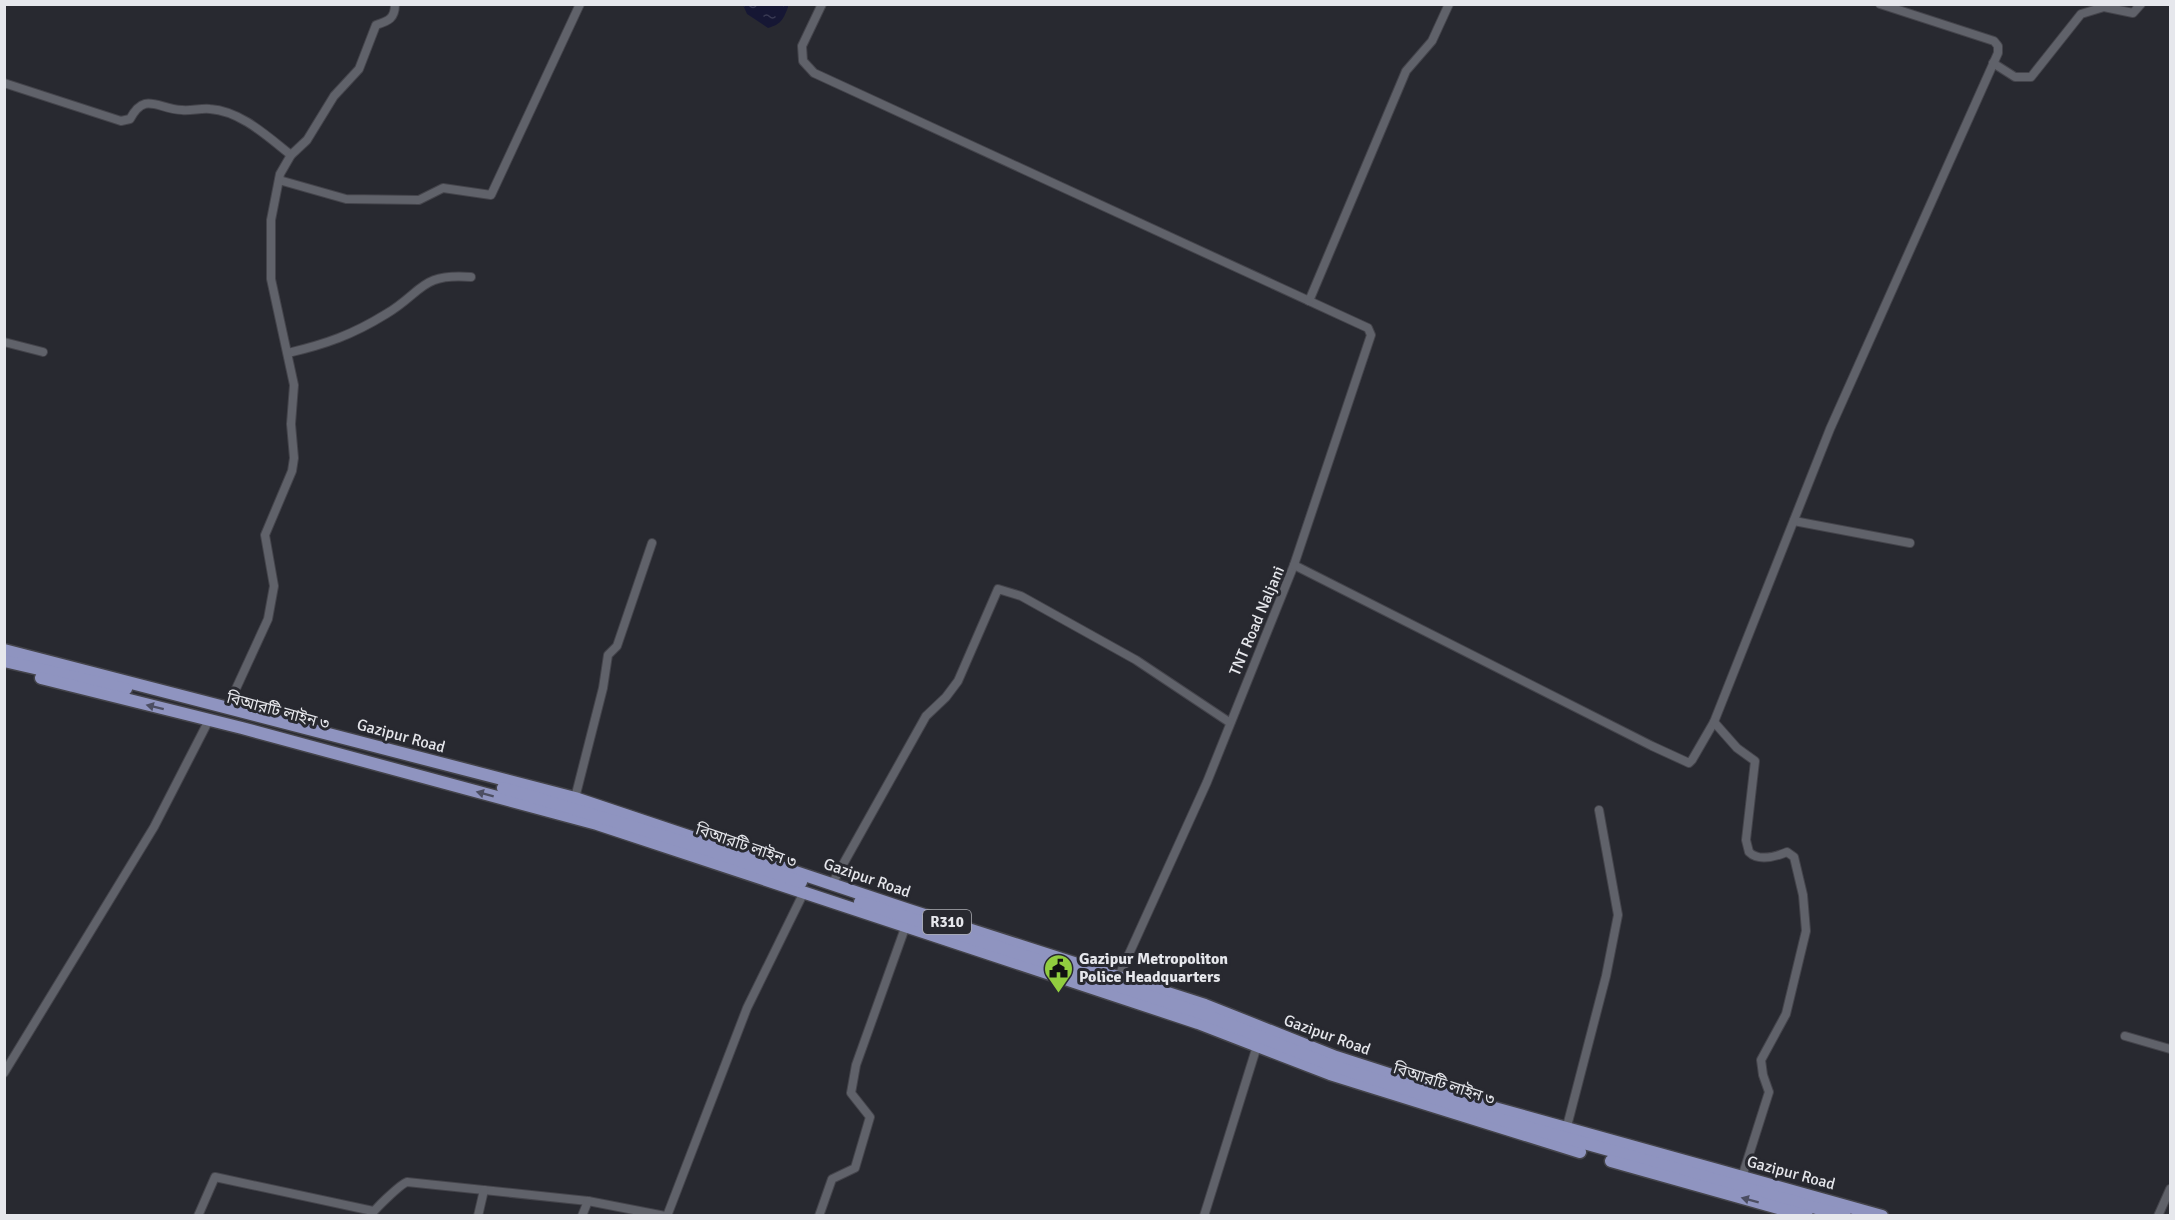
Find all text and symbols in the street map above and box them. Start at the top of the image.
street label: TNT Road Naljani [1225,563,1289,679]
street label: বিআরটি লাইন ৩ [223,687,332,734]
one-way arrow [146,701,164,711]
street label: Gazipur Road [355,715,447,757]
one-way arrow [476,789,494,798]
street label: বিআরটি লাইন ৩ [692,819,800,873]
street label: Gazipur Road [821,854,913,902]
road number: R310 [923,910,971,934]
place label: Gazipur Metropoliton Police Headquarters [1079,949,1228,987]
public building icon: Gazipur Metropoliton Police Headquarters [1042,952,1074,994]
street label: Gazipur Road [1281,1010,1373,1060]
street label: বিআরটি লাইন ৩ [1390,1058,1498,1110]
street label: Gazipur Road [1745,1152,1837,1194]
one-way arrow [1741,1195,1759,1204]

